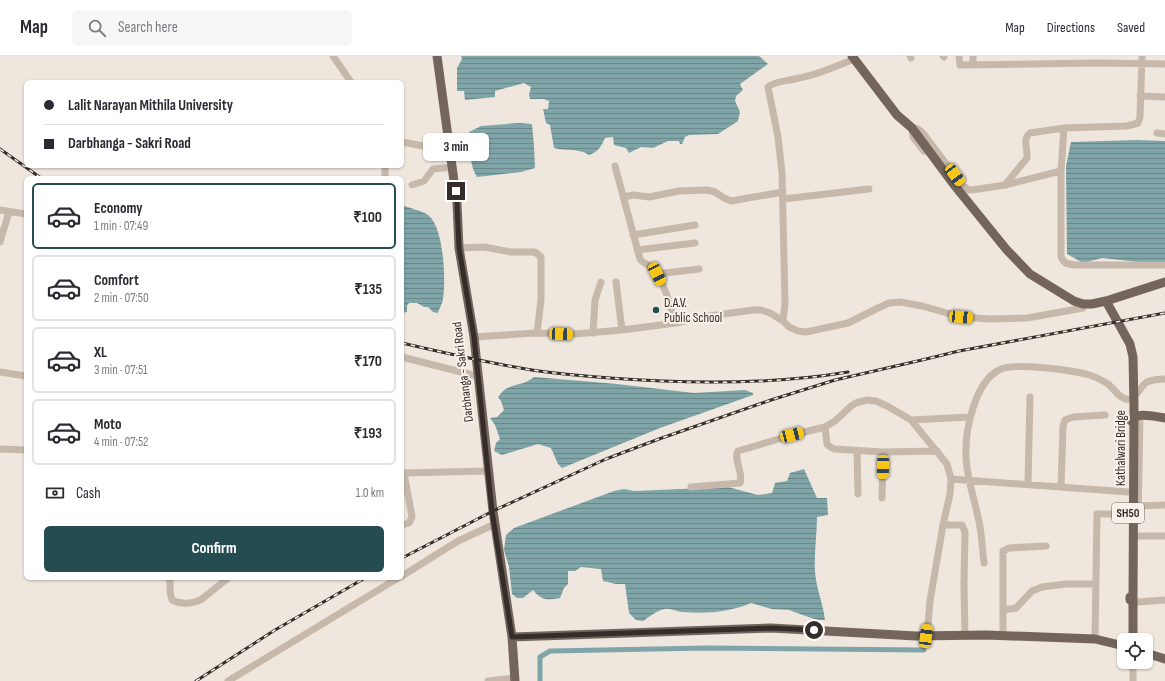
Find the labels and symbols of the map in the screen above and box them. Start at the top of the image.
callout: 3 min [423,133,489,161]
car [943,162,967,188]
route end [447,182,465,200]
car [646,261,668,287]
place label: D.A.V. Public School [664,295,722,326]
marker: D.A.V. Public School [651,305,661,315]
car [949,310,973,324]
street label: Darbhanga - Sakri Road [449,321,477,423]
car [549,328,573,340]
street label: Kathalwari Bridge [1113,410,1129,486]
car [779,426,805,444]
car [877,455,889,479]
road number: SH50 [1112,503,1144,523]
route start [805,621,823,639]
car [919,623,933,649]

